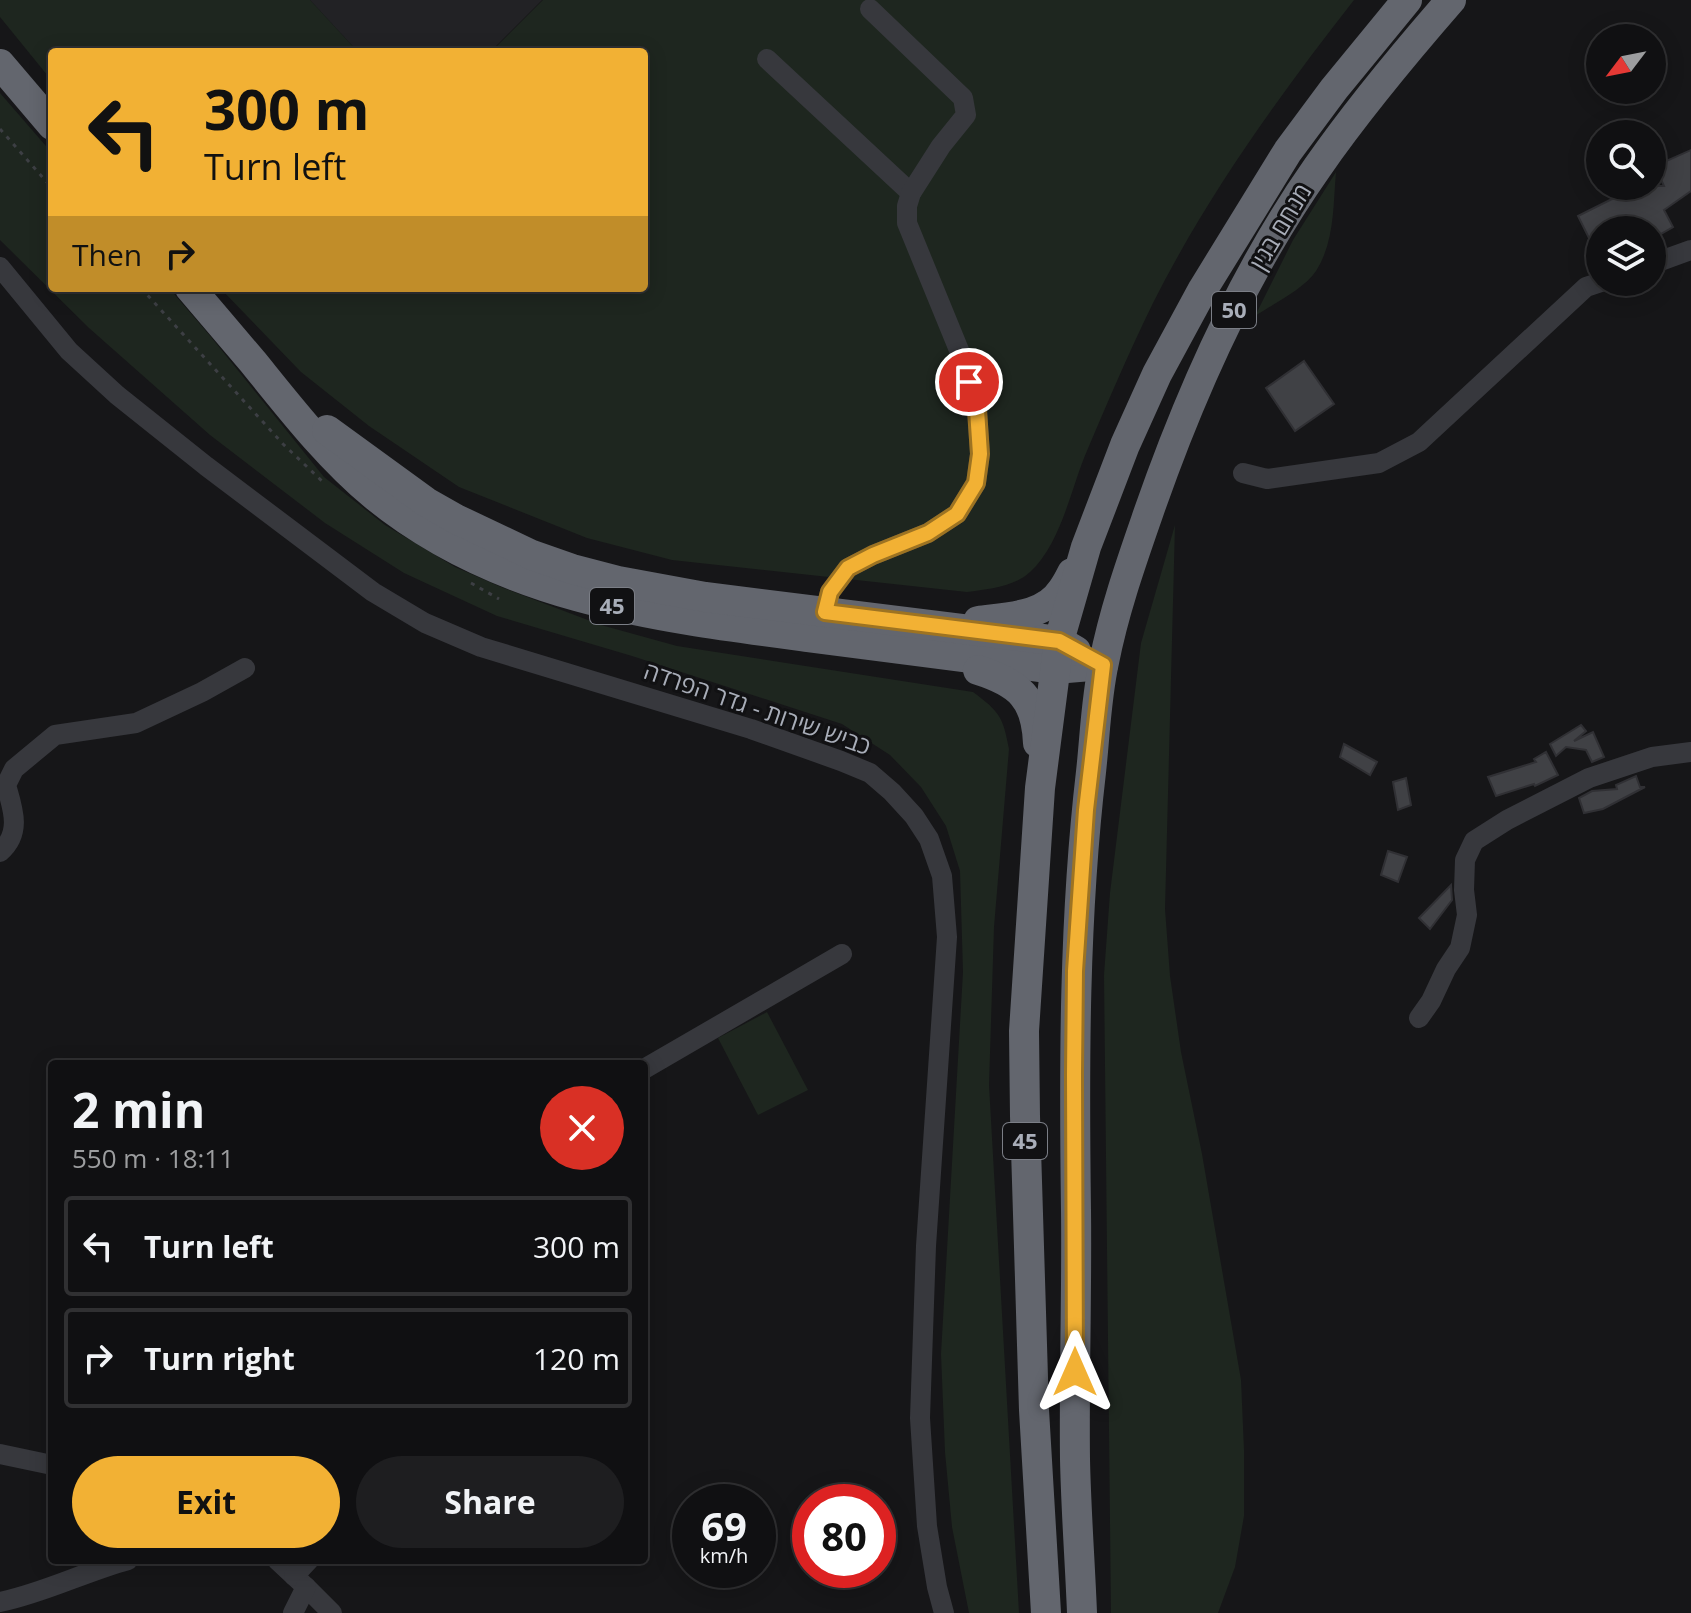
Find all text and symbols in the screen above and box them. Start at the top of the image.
north arrow [1586,24,1666,104]
map controls [1586,24,1666,296]
text: 300 m [204,70,370,146]
icon: left [72,80,176,184]
button: search [1586,120,1666,200]
text: Turn left [204,142,346,191]
street label: מנחם בגין [1241,177,1318,276]
button: layers [1586,216,1666,296]
icon: right [158,232,202,276]
text: Then [72,234,142,275]
road number: 50 [1212,292,1256,328]
pin [935,348,1003,416]
icon: arrive [947,360,991,404]
road number: 45 [590,588,634,624]
street label: כביש שירות - גדר הפרדה [640,653,875,762]
text: 2 min [72,1077,205,1142]
button: close [540,1086,624,1170]
road number: 45 [1003,1123,1047,1159]
text: 550 m · 18:11 [72,1140,234,1176]
icon: left [76,1224,120,1268]
text: Turn left [144,1226,274,1267]
text: 300 m [533,1226,620,1267]
position arrow [1033,1330,1117,1414]
icon: right [76,1336,120,1380]
text: Turn right [144,1338,295,1379]
text: 120 m [533,1338,620,1379]
button: Exit [72,1456,340,1548]
button: Share [356,1456,624,1548]
speed limit sign: 80 [792,1484,896,1588]
text: 69 [701,1498,747,1553]
text: km/h [700,1542,748,1569]

